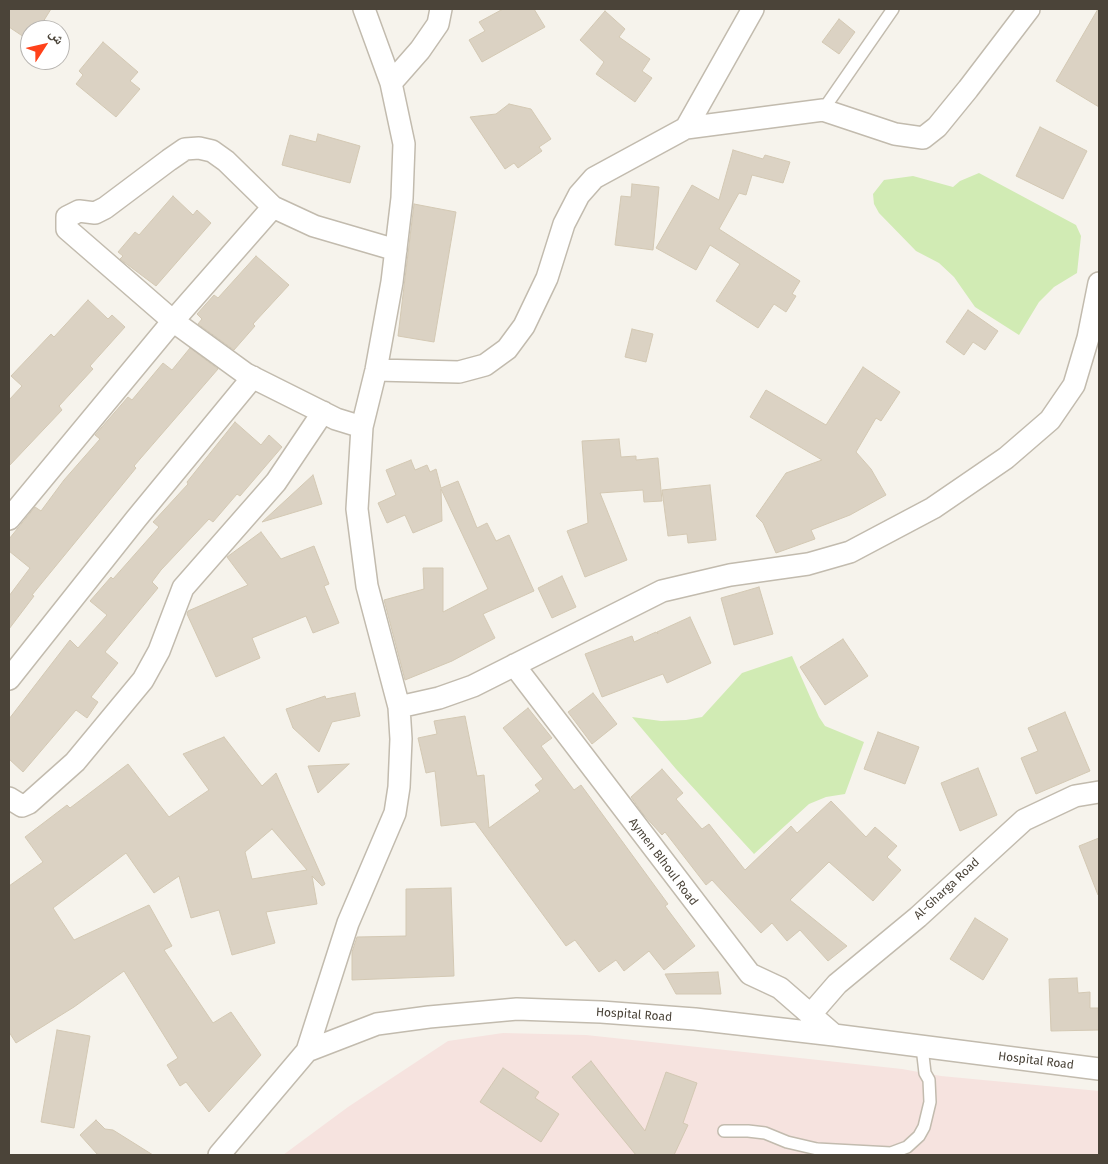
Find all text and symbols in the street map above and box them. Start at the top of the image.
north arrow [20,20,70,70]
text: ش [46,26,68,48]
street label: Aymen Blhoul Road [625,815,701,909]
street label: Al-Gharga Road [911,855,983,923]
street label: Hospital Road [595,1005,673,1025]
street label: Hospital Road [997,1049,1075,1073]

